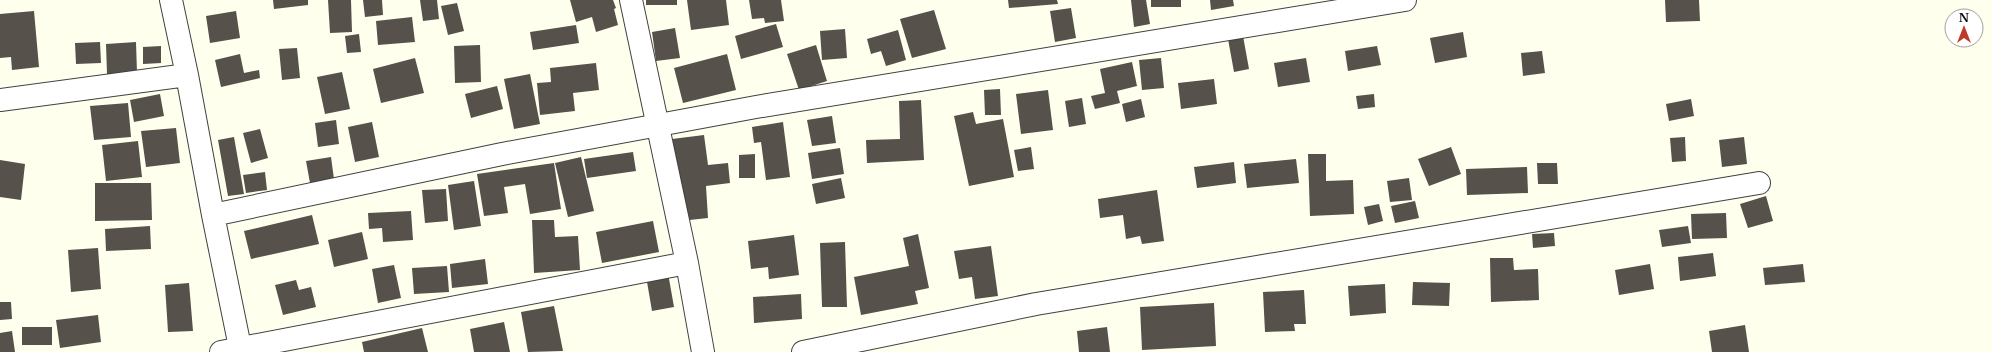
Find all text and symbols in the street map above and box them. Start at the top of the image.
north arrow [1944,8,1984,48]
text: N [1959,11,1970,25]

